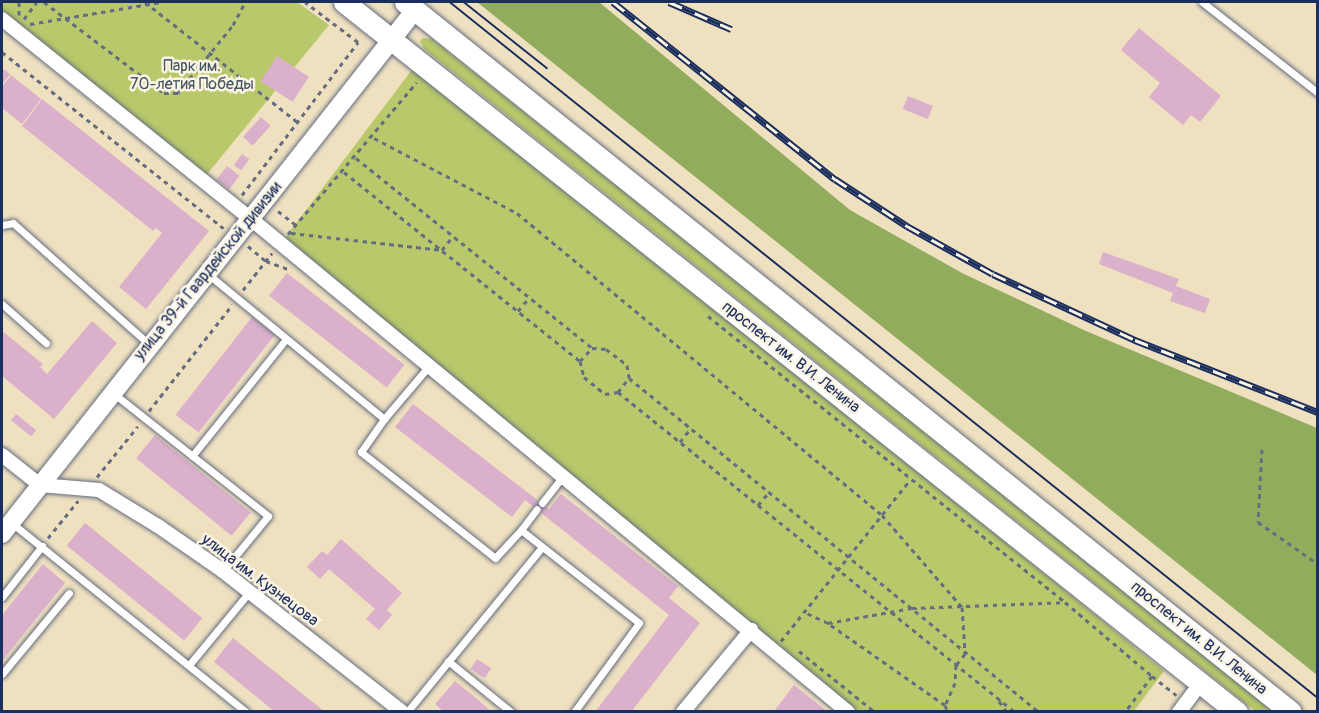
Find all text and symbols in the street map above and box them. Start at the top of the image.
park label: Парк им. 70-летия Победы [130,56,254,94]
street label: улица 39-й Гвардейской дивизии [130,178,286,364]
street label: проспект им. В.И. Ленина [718,297,864,417]
street label: улица им. Кузнецова [198,530,322,630]
street label: проспект им. В.И. Ленина [1127,577,1271,699]

